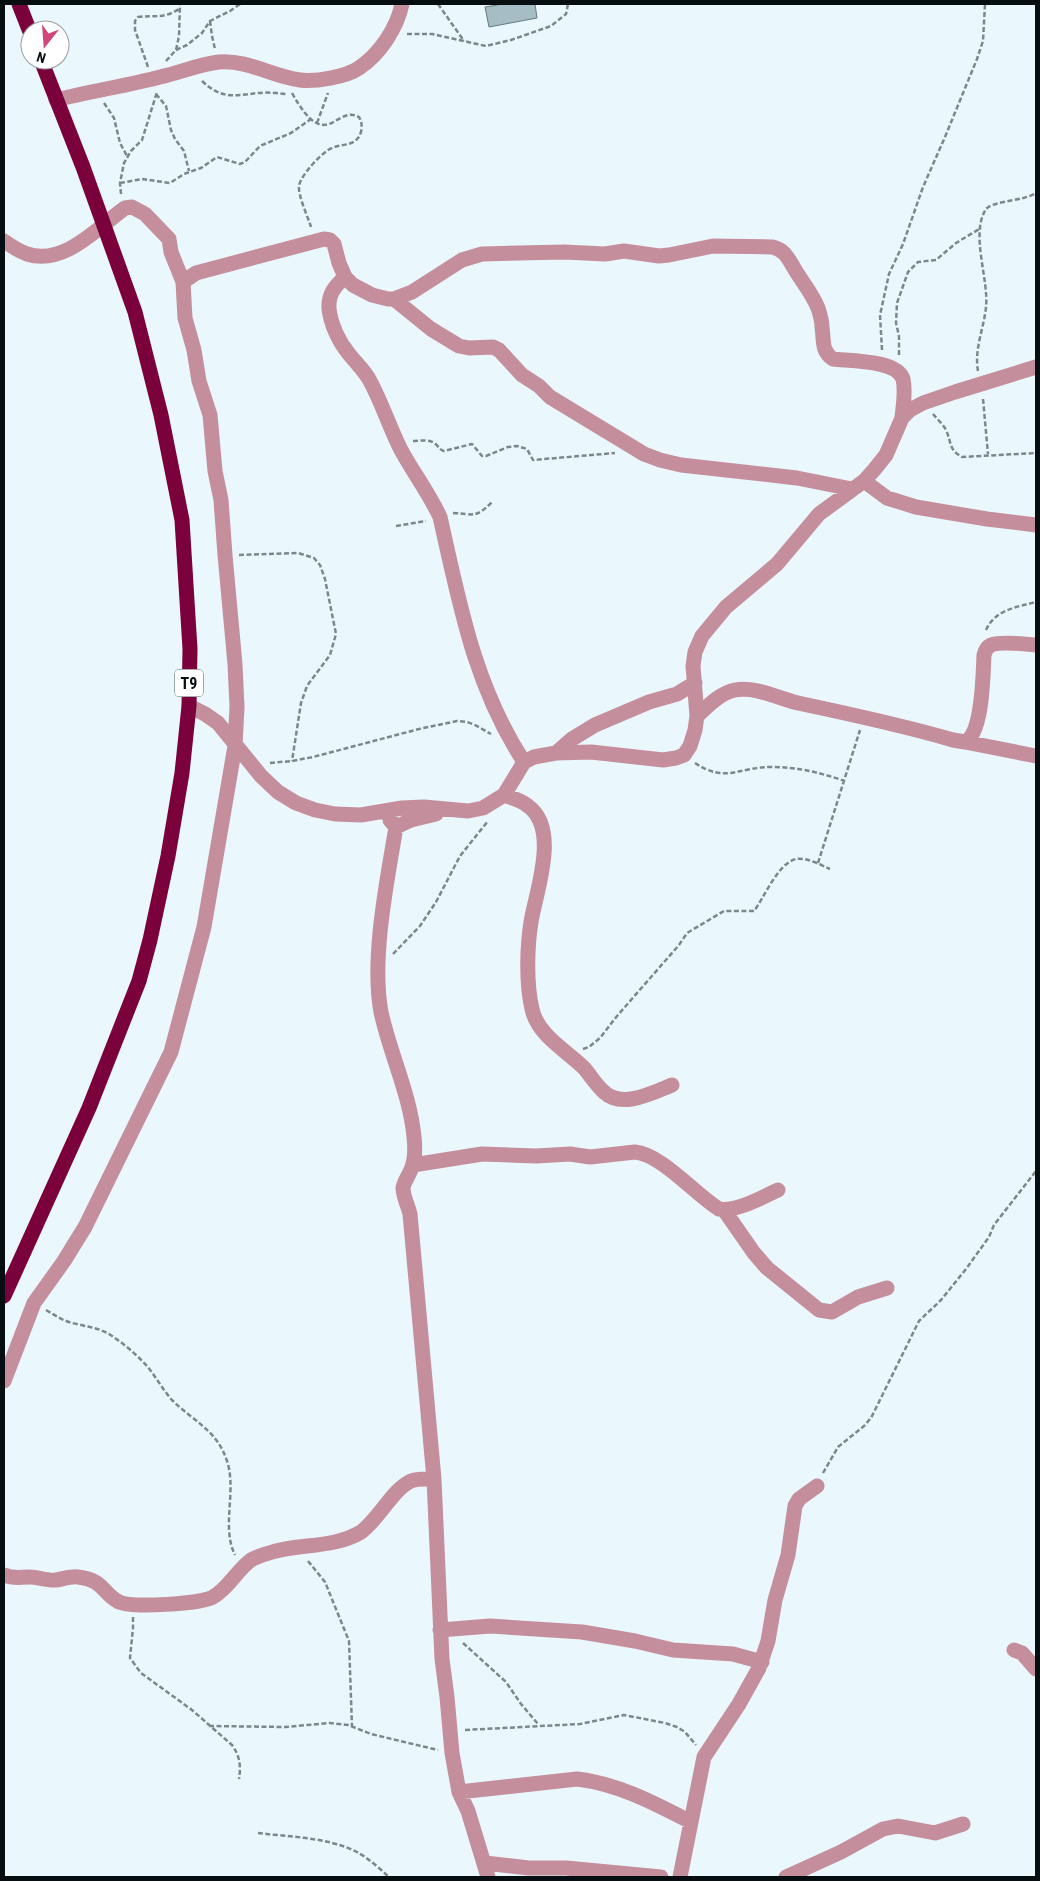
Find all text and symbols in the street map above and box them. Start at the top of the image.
north arrow [20,20,70,70]
text: N [35,49,48,66]
road number: T9 [175,670,203,696]

